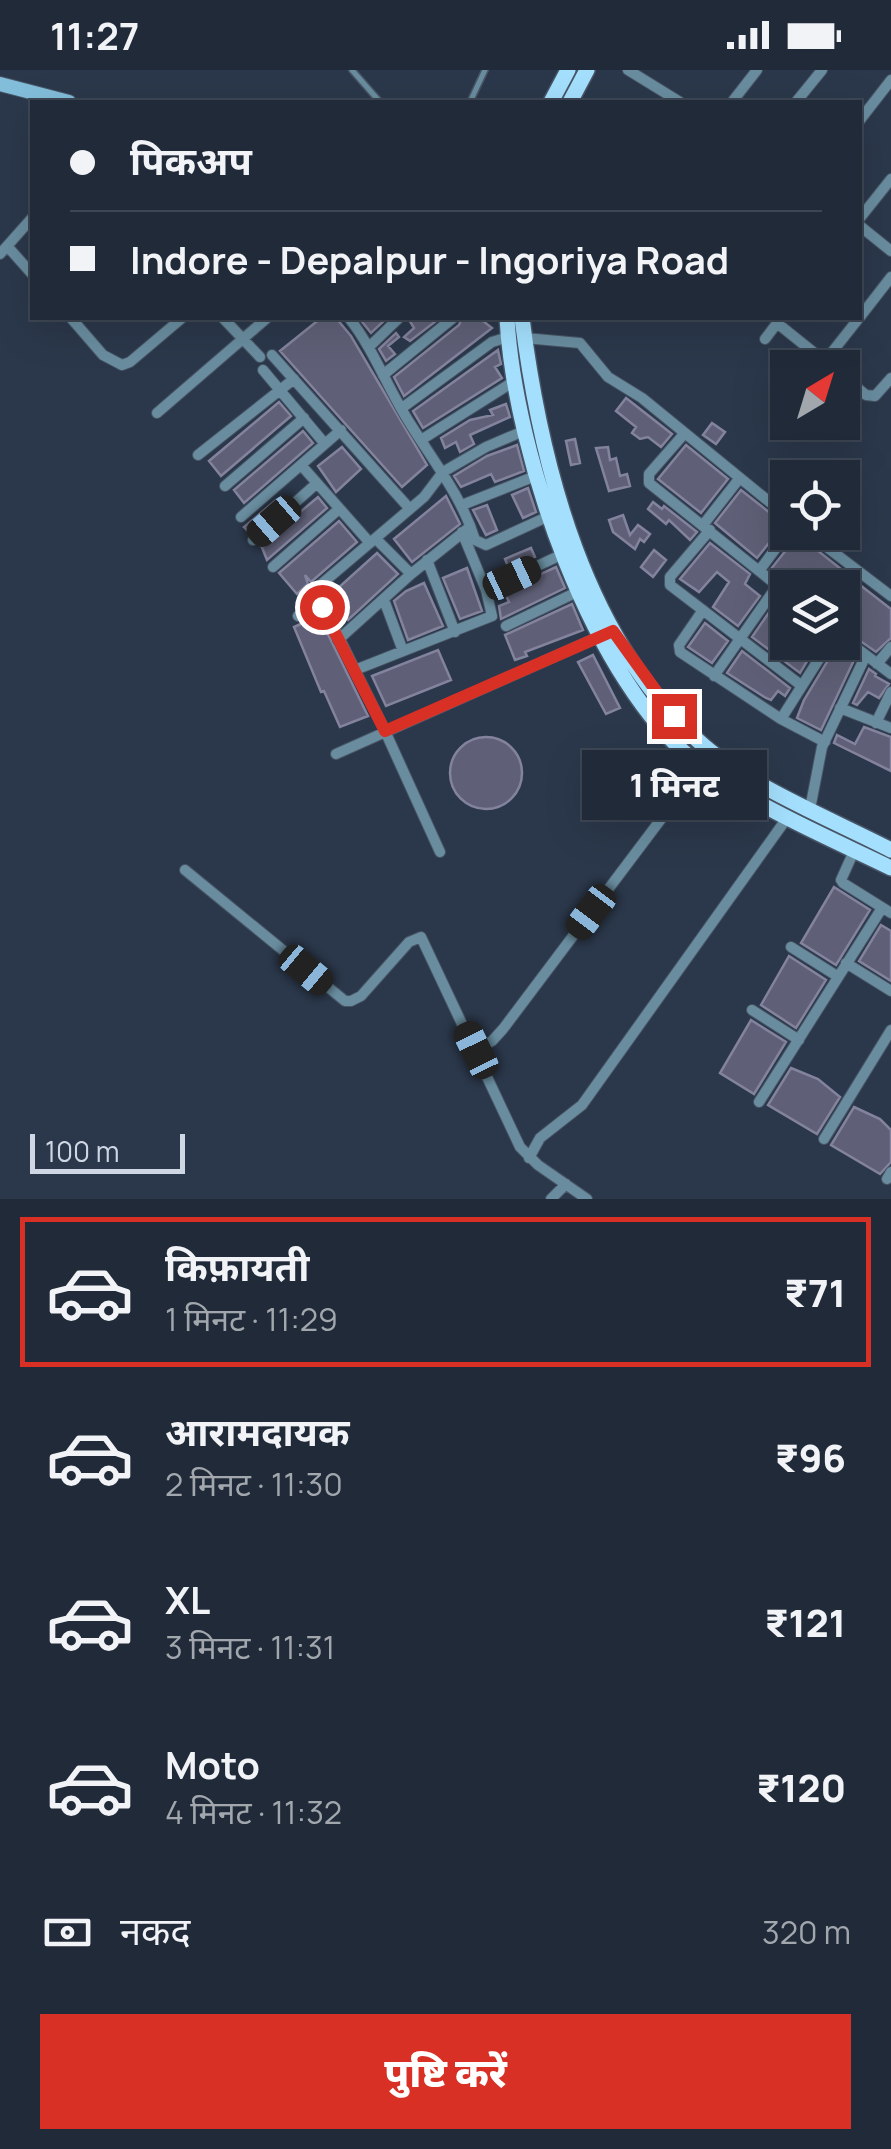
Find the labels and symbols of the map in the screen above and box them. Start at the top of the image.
north arrow [770,350,860,440]
car [242,490,306,552]
car [478,552,546,604]
route start [300,585,345,630]
route end [652,694,697,739]
callout: 1 मिनट [582,751,766,821]
car [561,879,621,945]
car [273,939,339,1001]
car [449,1016,503,1084]
scale bar [30,1129,185,1174]

